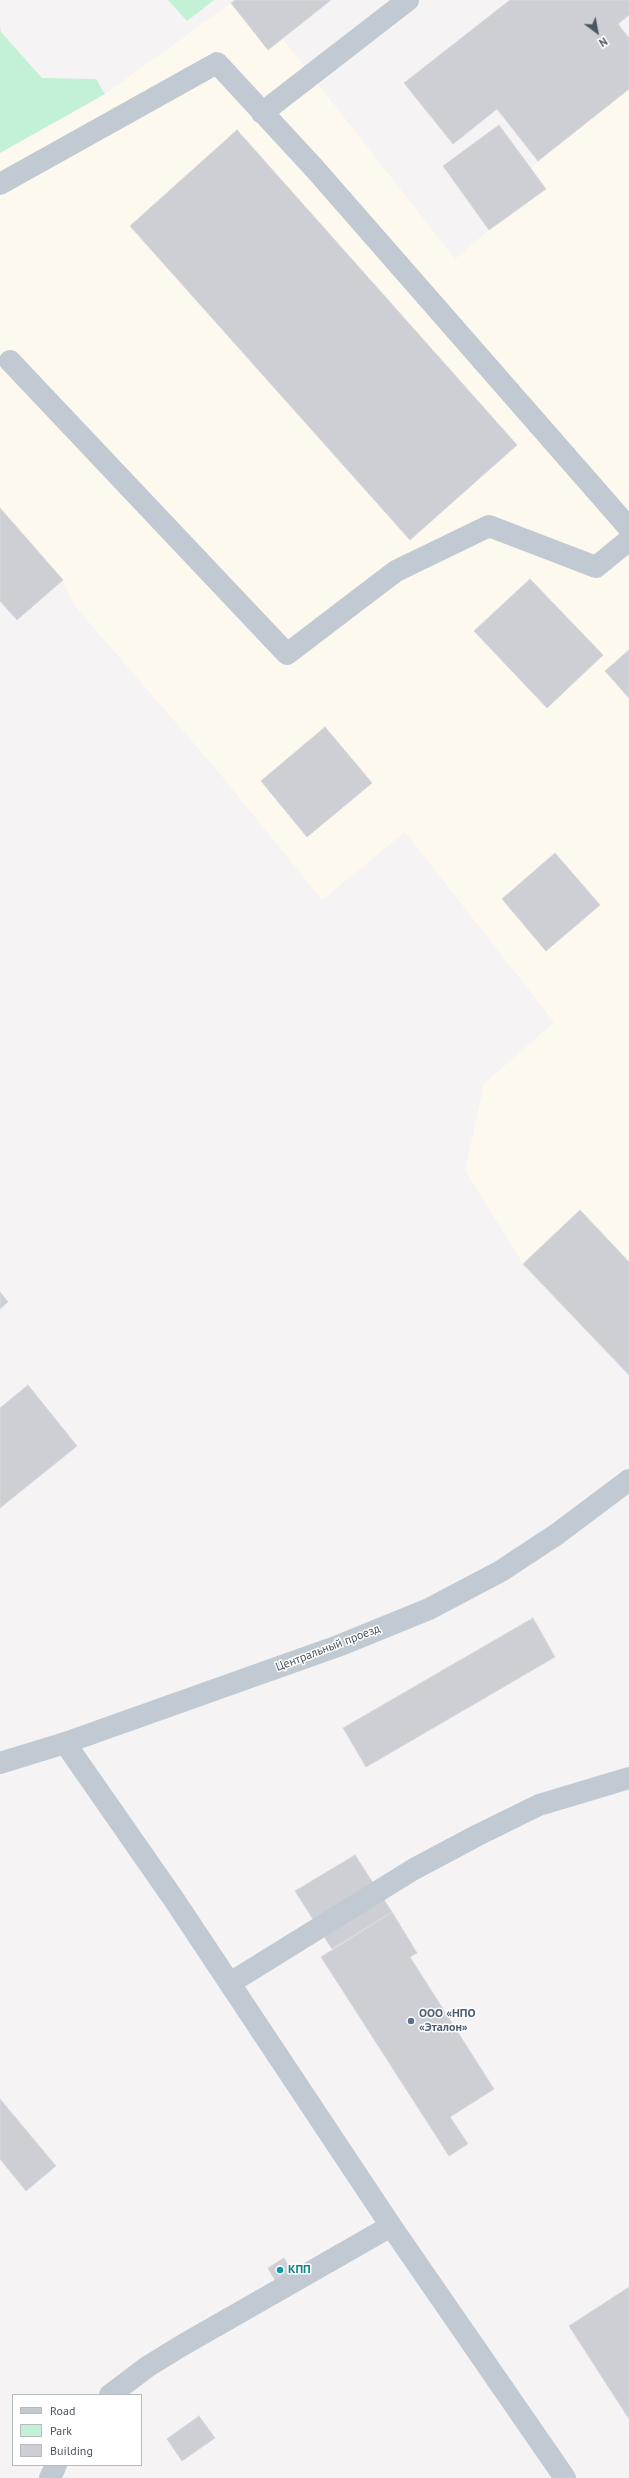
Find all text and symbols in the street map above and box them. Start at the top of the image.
north arrow [577,12,617,52]
text: N [597,34,610,50]
street label: Центральный проезд [274,1621,382,1675]
place label: ООО «НПО «Эталон» [419,2007,476,2035]
marker: ООО «НПО «Эталон» [406,2016,416,2026]
place label: КПП [288,2263,311,2277]
marker: КПП [275,2265,285,2275]
legend [12,2394,142,2466]
text: Road [50,2403,75,2418]
text: Park [50,2423,72,2438]
text: Building [50,2443,93,2458]

